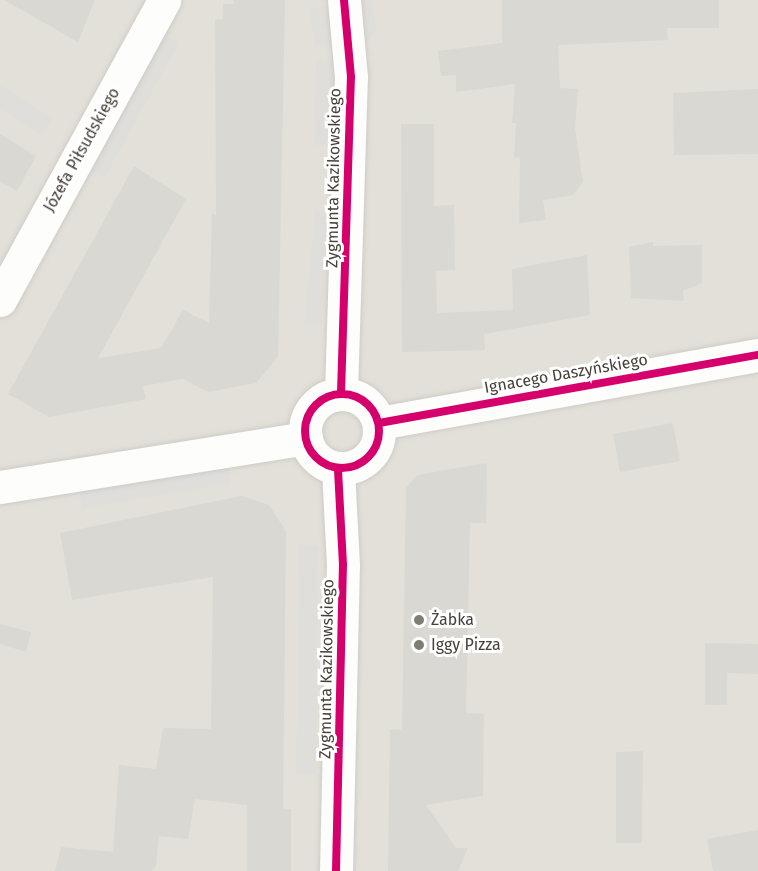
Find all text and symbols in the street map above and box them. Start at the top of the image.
street label: Józefa Piłsudskiego [40,85,124,215]
street label: Zygmunta Kazikowskiego [323,88,345,268]
street label: Ignacego Daszyńskiego [483,350,649,398]
street label: Zygmunta Kazikowskiego [316,579,338,759]
place label: Żabka [431,610,474,630]
marker: Żabka [412,613,426,627]
place label: Iggy Pizza [431,635,501,655]
marker: Iggy Pizza [412,638,426,652]

